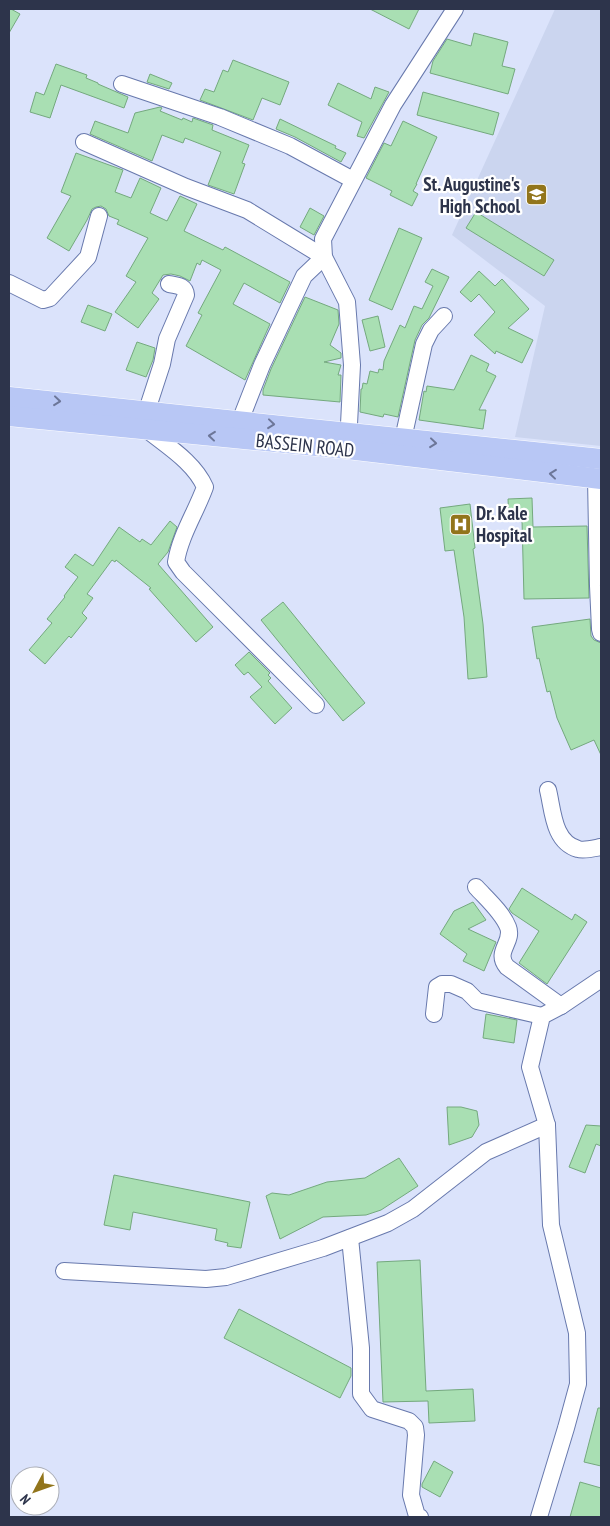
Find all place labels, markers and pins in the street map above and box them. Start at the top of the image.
place label: St. Augustine's High School [423,172,520,218]
school or university icon: St. Augustine's High School [524,183,548,207]
place label: Dr. Kale Hospital [476,501,532,547]
hospital icon: Dr. Kale Hospital [448,512,472,536]

